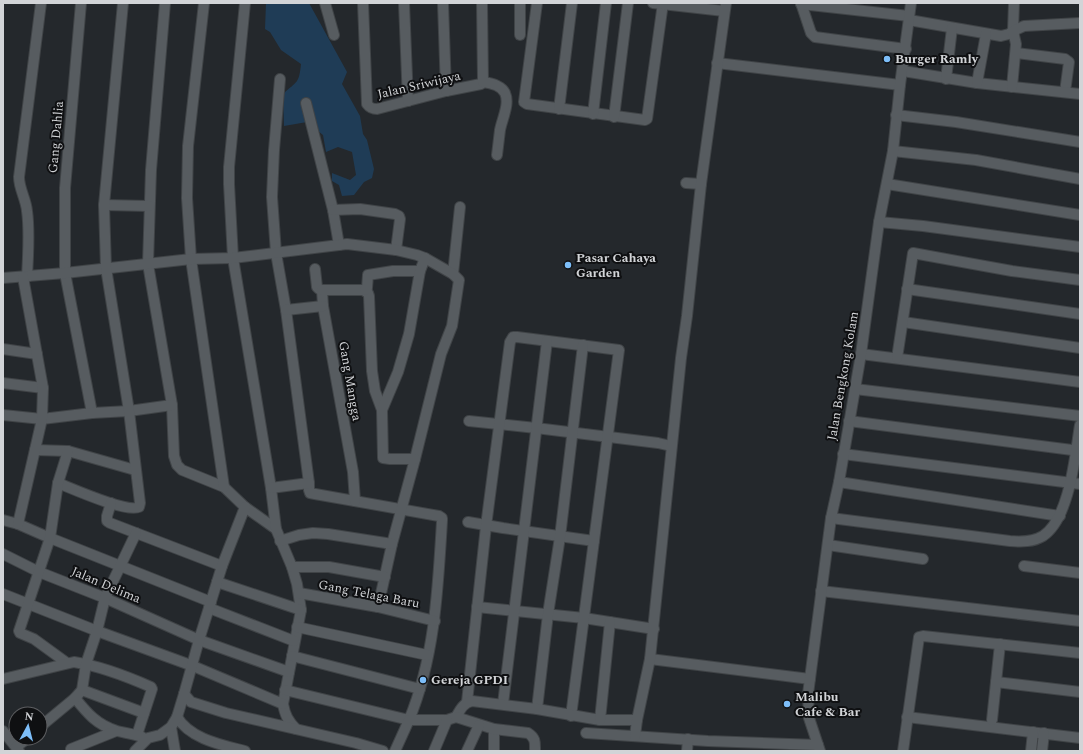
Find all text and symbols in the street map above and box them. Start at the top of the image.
place label: Burger Ramly [895,49,979,69]
marker: Burger Ramly [882,54,892,64]
street label: Jalan Sriwijaya [375,66,463,104]
street label: Gang Dahlia [43,99,69,174]
place label: Pasar Cahaya Garden [576,248,656,283]
marker: Pasar Cahaya Garden [563,260,573,270]
street label: Jalan Bengkong Kolam [822,310,864,442]
street label: Gang Mangga [333,340,367,423]
street label: Jalan Delima [68,561,144,609]
street label: Gang Telaga Baru [317,574,421,614]
place label: Gereja GPDI [431,670,508,690]
marker: Gereja GPDI [418,675,428,685]
place label: Malibu Cafe & Bar [795,687,861,722]
marker: Malibu Cafe & Bar [782,699,792,709]
north arrow [8,706,48,746]
text: N [24,708,35,726]

